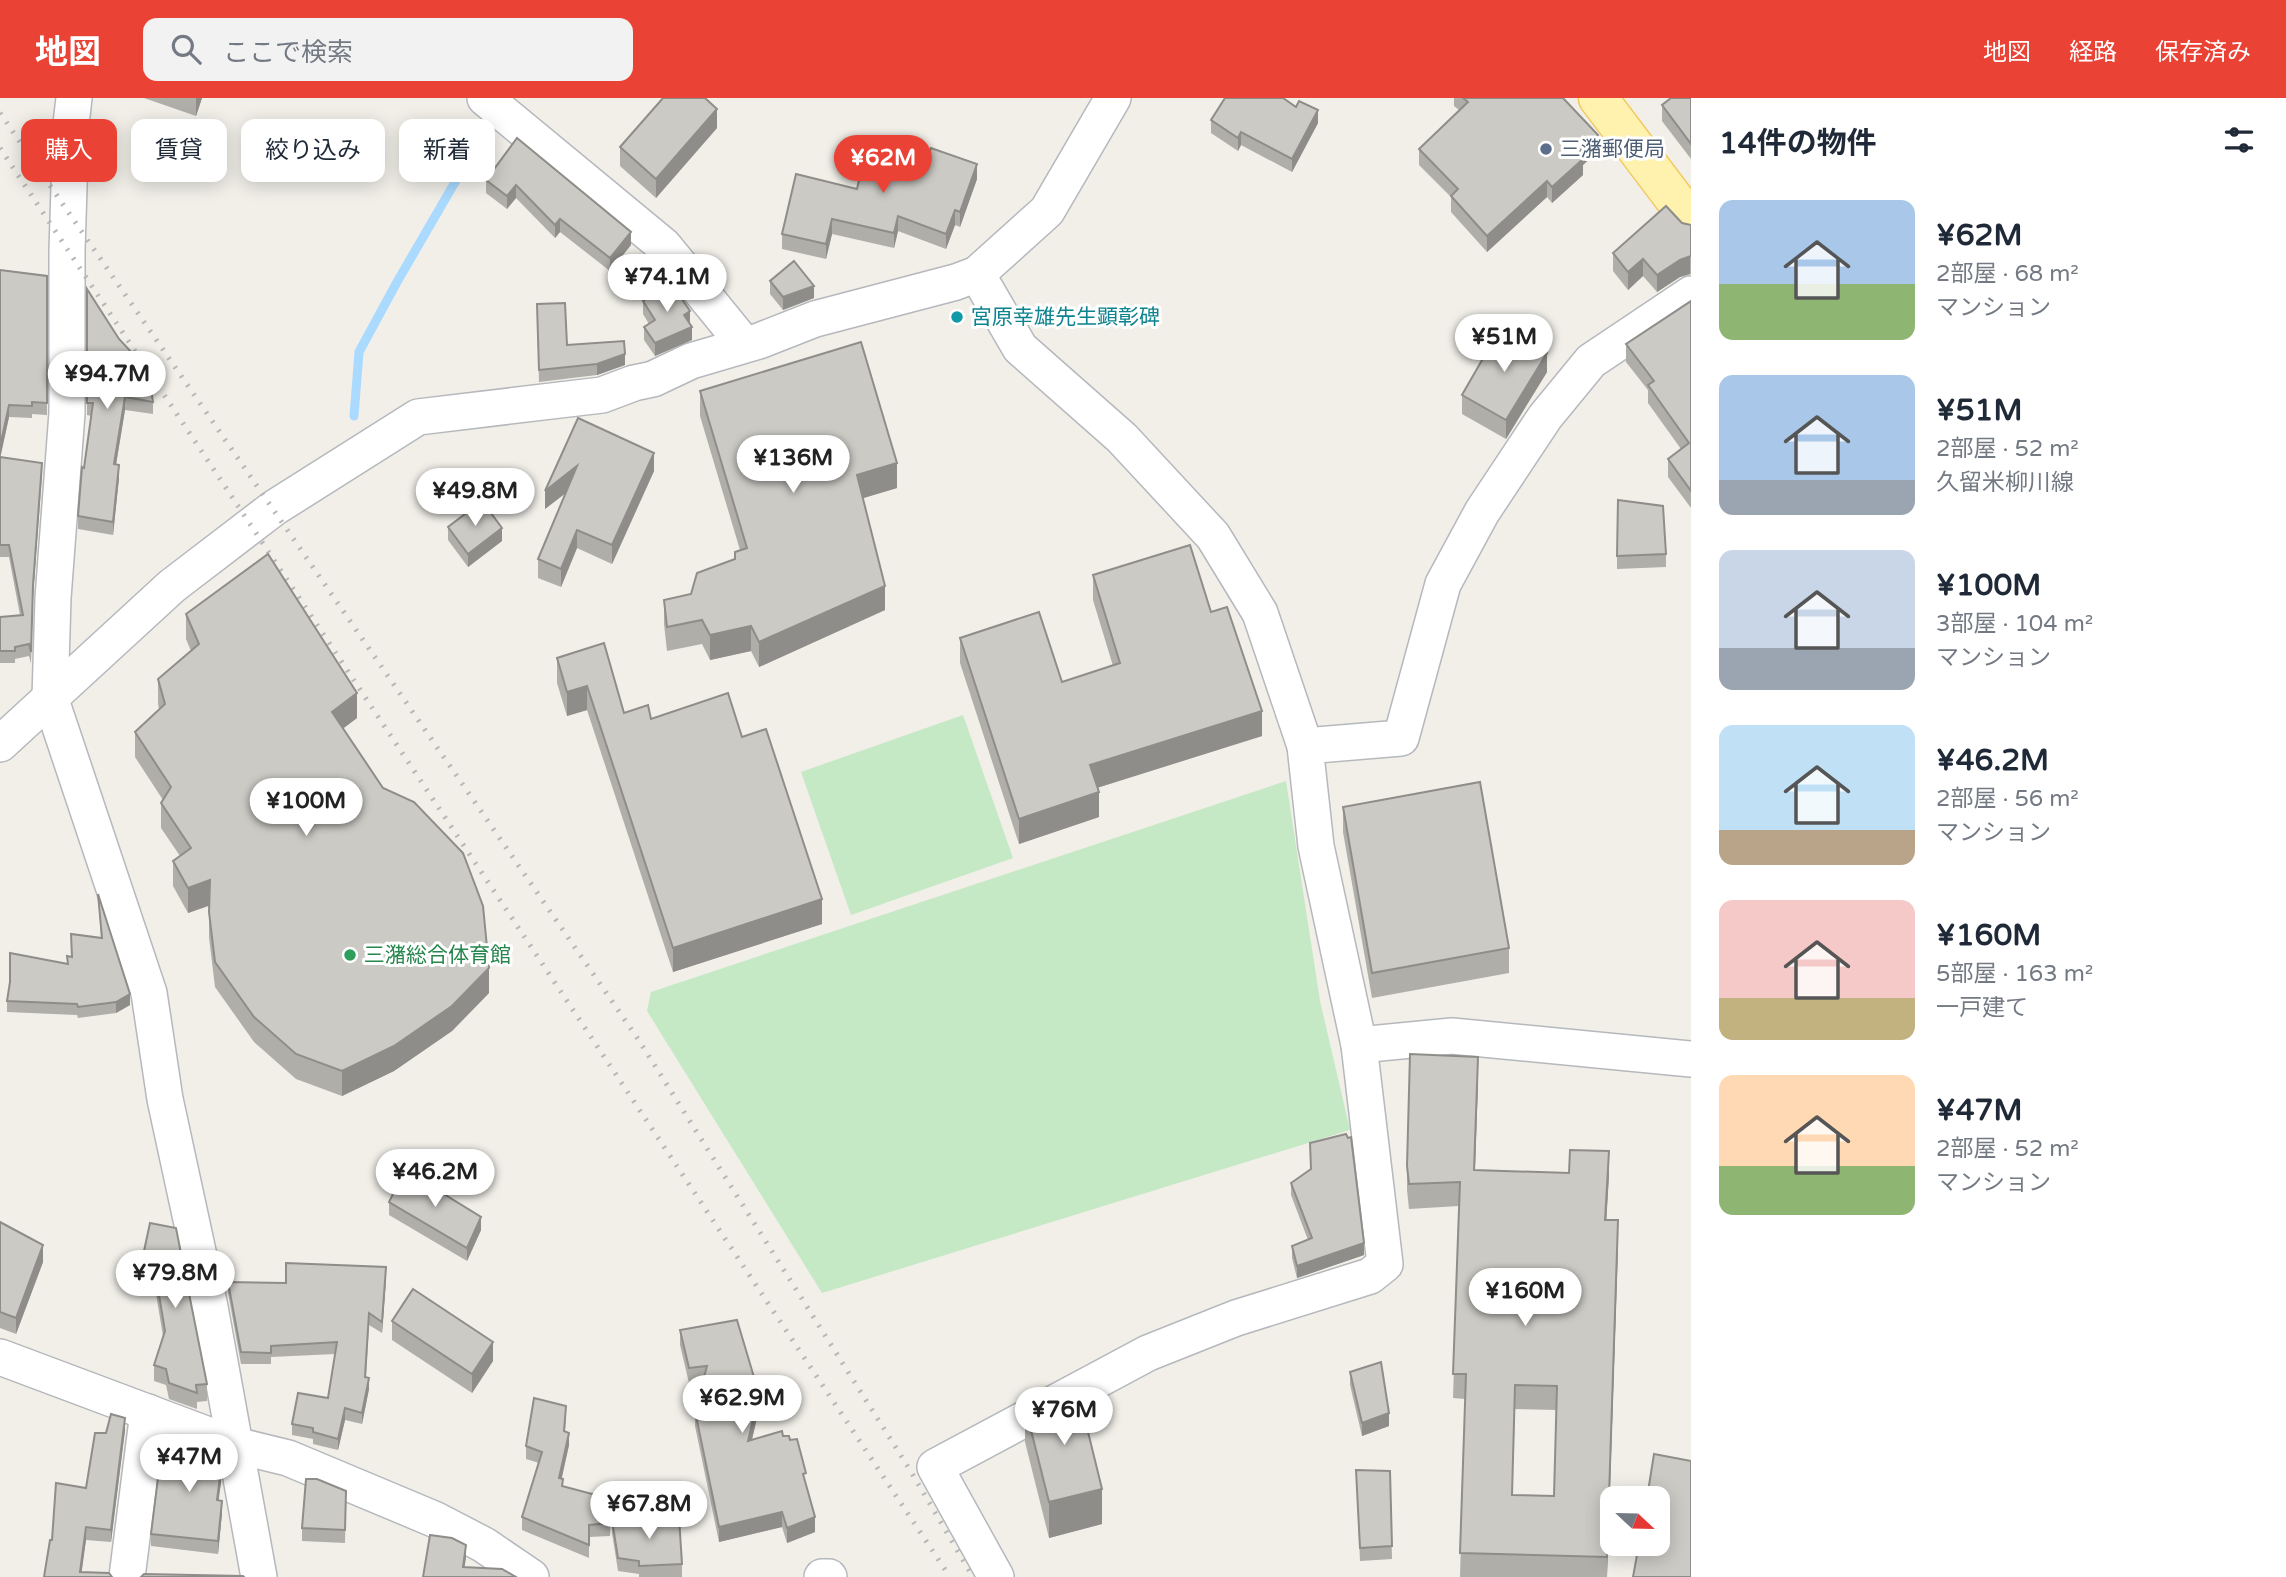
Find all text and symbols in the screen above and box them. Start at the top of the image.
search box [143,18,633,81]
icon: search [167,30,205,68]
text: 地図 [35,33,101,72]
text: ここで検索 [223,37,353,68]
text: 地図 [1983,38,2031,67]
text: 経路 [2069,38,2117,67]
text: 保存済み [2155,38,2251,67]
chip: 購入 [21,119,117,182]
chip: 賃貸 [131,119,227,182]
chip: 絞り込み [241,119,385,182]
chip: 新着 [399,119,495,182]
icon: filters [2220,121,2258,159]
text: 14件の物件 [1719,125,1877,162]
pin: ¥62M [842,136,924,195]
place label: 三潴郵便局 [1560,137,1665,162]
marker: 三潴郵便局 [1538,141,1554,157]
text: ¥62M [850,144,916,172]
text: ¥62M [1936,217,2022,254]
icon: home [1775,228,1859,312]
pin: ¥74.1M [610,254,724,314]
text: 2部屋 · 68 m² [1936,260,2079,288]
text: ¥74.1M [624,263,710,291]
text: マンション [1936,294,2051,322]
place label: 宮原幸雄先生顕彰碑 [971,305,1160,330]
marker: 宮原幸雄先生顕彰碑 [949,309,965,325]
pin: ¥51M [1463,314,1545,374]
text: ¥51M [1471,323,1537,351]
pin: ¥94.7M [50,352,164,411]
text: ¥94.7M [64,360,150,388]
text: ¥51M [1936,392,2022,429]
icon: home [1775,403,1859,487]
text: 2部屋 · 52 m² [1936,435,2079,463]
pin: ¥136M [744,436,842,495]
text: ¥136M [753,444,833,472]
pin: ¥49.8M [418,468,532,528]
text: 久留米柳川線 [1936,469,2074,497]
text: ¥49.8M [432,477,518,505]
text: ¥100M [1936,567,2041,604]
icon: home [1775,578,1859,662]
text: 3部屋 · 104 m² [1936,610,2093,638]
text: マンション [1936,644,2051,672]
text: ¥46.2M [1936,742,2049,779]
icon: home [1775,753,1859,837]
pin: ¥100M [257,778,355,838]
text: 2部屋 · 56 m² [1936,785,2079,813]
text: ¥100M [266,787,346,815]
text: マンション [1936,819,2051,847]
text: ¥160M [1936,917,2041,954]
icon: home [1775,928,1859,1012]
place label: 三潴総合体育館 [364,943,511,968]
marker: 三潴総合体育館 [342,947,358,963]
text: 5部屋 · 163 m² [1936,960,2093,988]
text: 一戸建て [1936,994,2028,1022]
text: ¥47M [1936,1092,2022,1129]
icon: home [1775,1103,1859,1187]
text: 2部屋 · 52 m² [1936,1135,2079,1163]
pin: ¥46.2M [378,1150,492,1209]
text: ¥46.2M [392,1158,478,1186]
text: マンション [1936,1169,2051,1197]
pin: ¥79.8M [118,1250,232,1310]
text: ¥79.8M [132,1259,218,1287]
pin: ¥160M [1476,1268,1574,1328]
text: ¥160M [1485,1277,1565,1305]
pin: ¥62.9M [685,1376,799,1435]
text: ¥62.9M [699,1384,785,1412]
pin: ¥76M [1023,1388,1105,1447]
text: ¥76M [1031,1396,1097,1424]
pin: ¥47M [148,1434,230,1494]
text: ¥47M [156,1443,222,1471]
pin: ¥67.8M [592,1482,706,1541]
north arrow [1600,1486,1670,1556]
map controls [1600,1486,1670,1556]
text: ¥67.8M [606,1490,692,1518]

